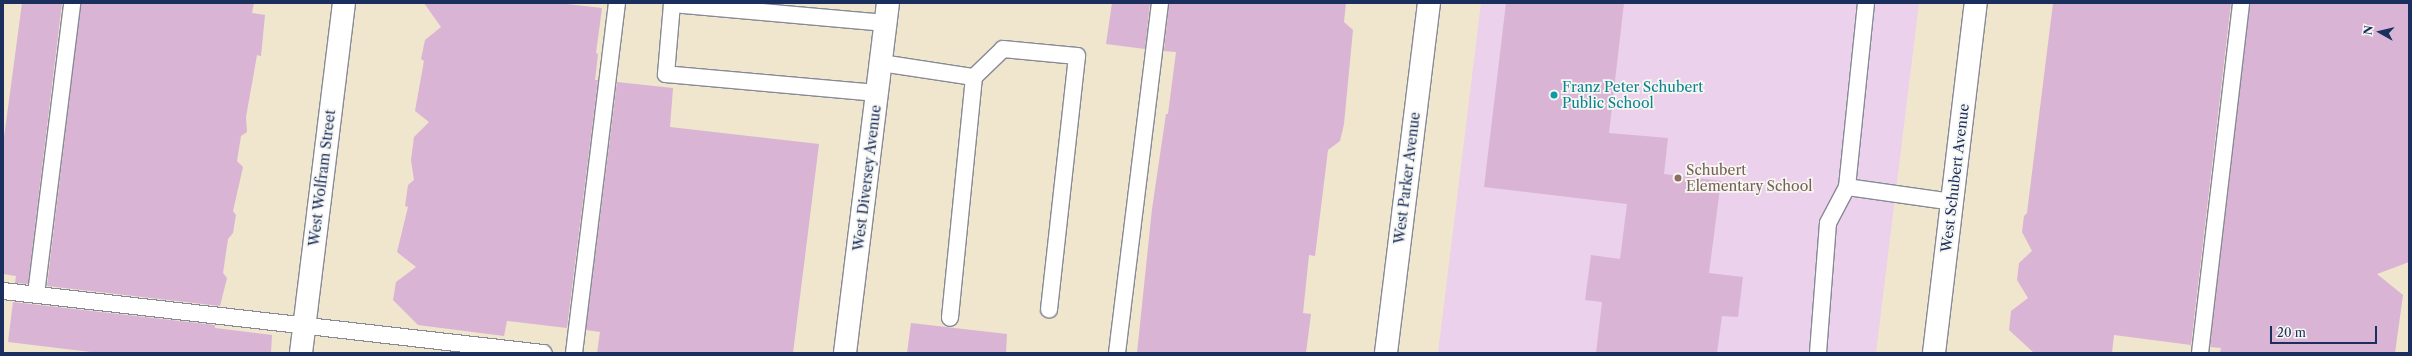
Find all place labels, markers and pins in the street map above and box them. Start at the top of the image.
place label: Franz Peter Schubert Public School [1562,79,1703,112]
marker: Franz Peter Schubert Public School [1549,90,1559,100]
place label: Schubert Elementary School [1686,162,1813,194]
marker: Schubert Elementary School [1673,173,1683,183]

